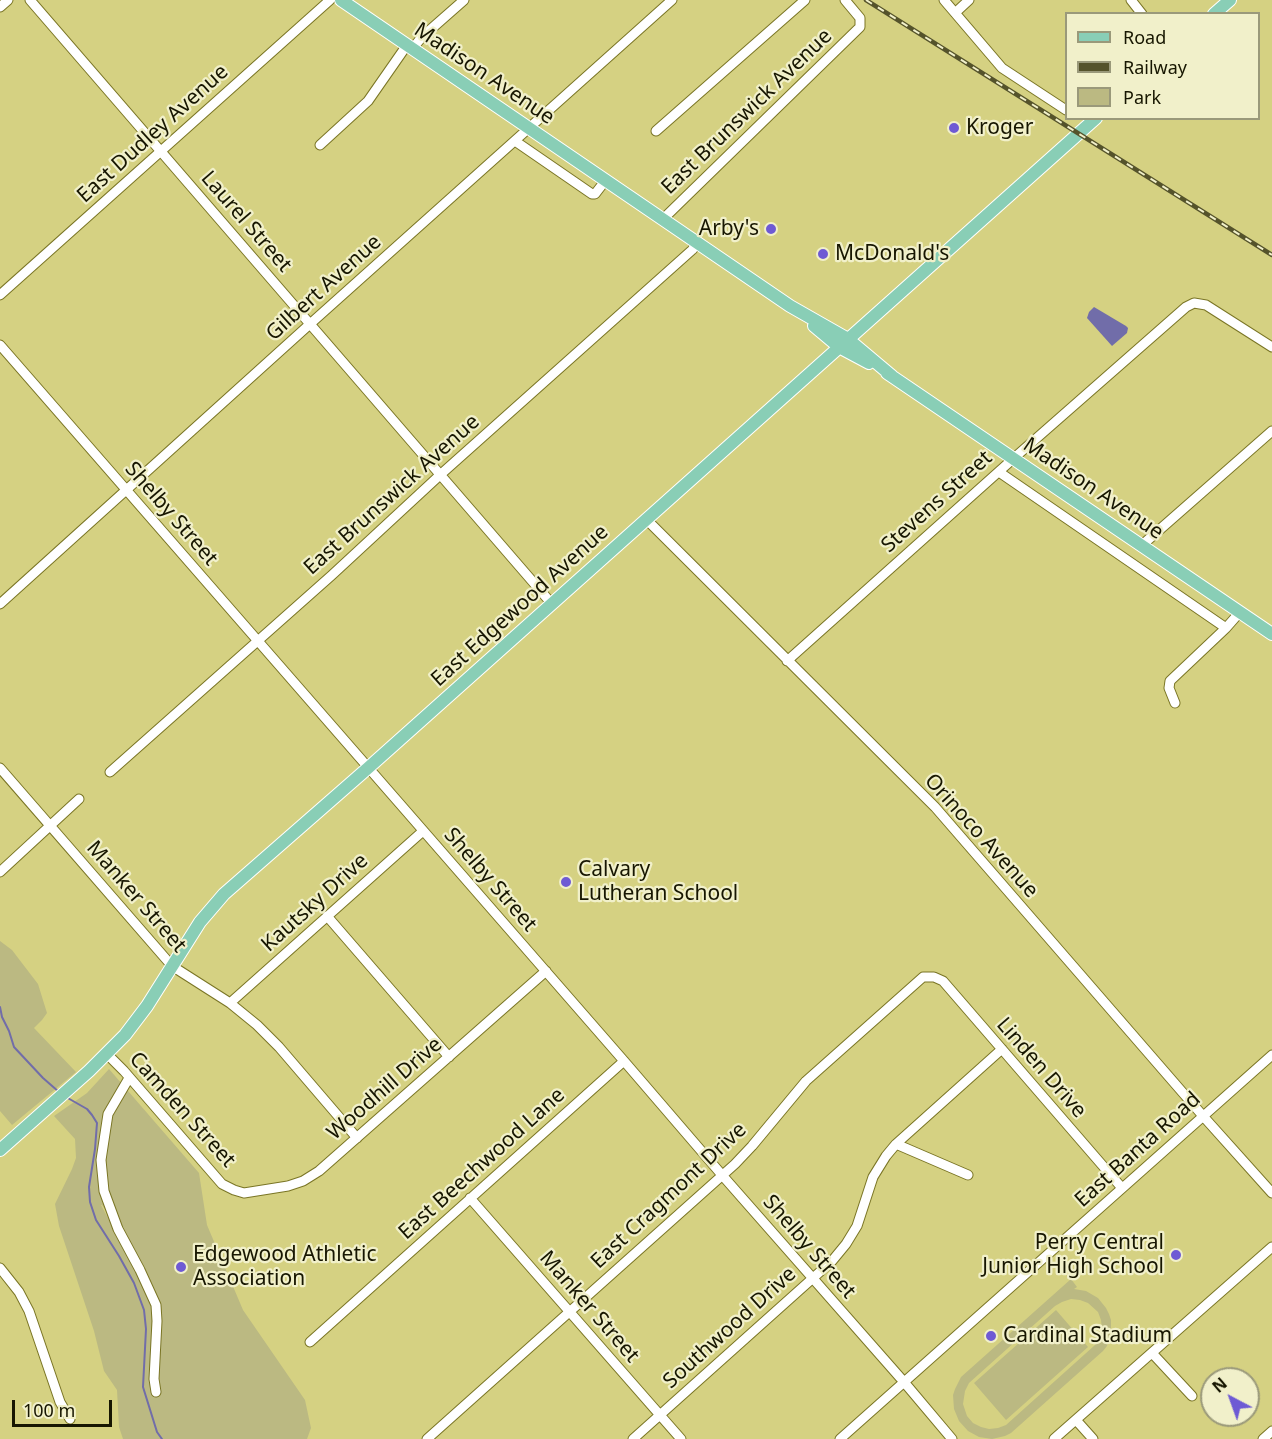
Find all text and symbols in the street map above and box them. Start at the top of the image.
legend [1065,12,1260,120]
street label: Madison Avenue [409,18,559,130]
street label: East Brunswick Avenue [656,24,838,200]
text: Road [1123,25,1166,49]
text: Railway [1123,55,1187,79]
street label: East Dudley Avenue [72,60,234,208]
text: Park [1123,85,1161,109]
place label: Kroger [966,115,1033,141]
marker: Kroger [947,121,961,135]
street label: Laurel Street [195,166,297,278]
place label: Arby's [699,216,759,242]
marker: Arby's [764,222,778,236]
street label: Gilbert Avenue [261,230,387,346]
place label: McDonald's [835,241,949,267]
marker: McDonald's [816,247,830,261]
street label: East Brunswick Avenue [299,410,485,580]
street label: Madison Avenue [1018,433,1168,545]
street label: Stevens Street [876,446,998,558]
street label: Shelby Street [119,457,223,571]
street label: East Edgewood Avenue [426,520,614,692]
street label: Orinoco Avenue [919,769,1043,903]
street label: Shelby Street [438,823,542,937]
street label: Manker Street [81,836,191,958]
street label: Kautsky Drive [257,849,373,957]
place label: Calvary Lutheran School [578,857,738,907]
marker: Calvary Lutheran School [559,875,573,889]
street label: Linden Drive [991,1013,1091,1123]
street label: Woodhill Drive [322,1032,448,1146]
street label: Camden Street [124,1047,240,1173]
street label: East Beechwood Lane [394,1083,570,1245]
street label: East Banta Road [1070,1087,1206,1213]
street label: East Cragmont Drive [586,1118,752,1274]
street label: Shelby Street [757,1190,861,1304]
place label: Perry Central Junior High School [982,1230,1164,1280]
place label: Edgewood Athletic Association [193,1242,377,1292]
street label: Manker Street [534,1246,644,1368]
marker: Perry Central Junior High School [1169,1248,1183,1262]
marker: Edgewood Athletic Association [174,1260,188,1274]
street label: Southwood Drive [658,1262,802,1394]
place label: Cardinal Stadium [1003,1323,1172,1349]
marker: Cardinal Stadium [984,1329,998,1343]
north arrow [1200,1367,1260,1427]
text: N [1207,1372,1232,1398]
scale bar [15,1388,116,1426]
text: 100 m [23,1398,75,1422]

